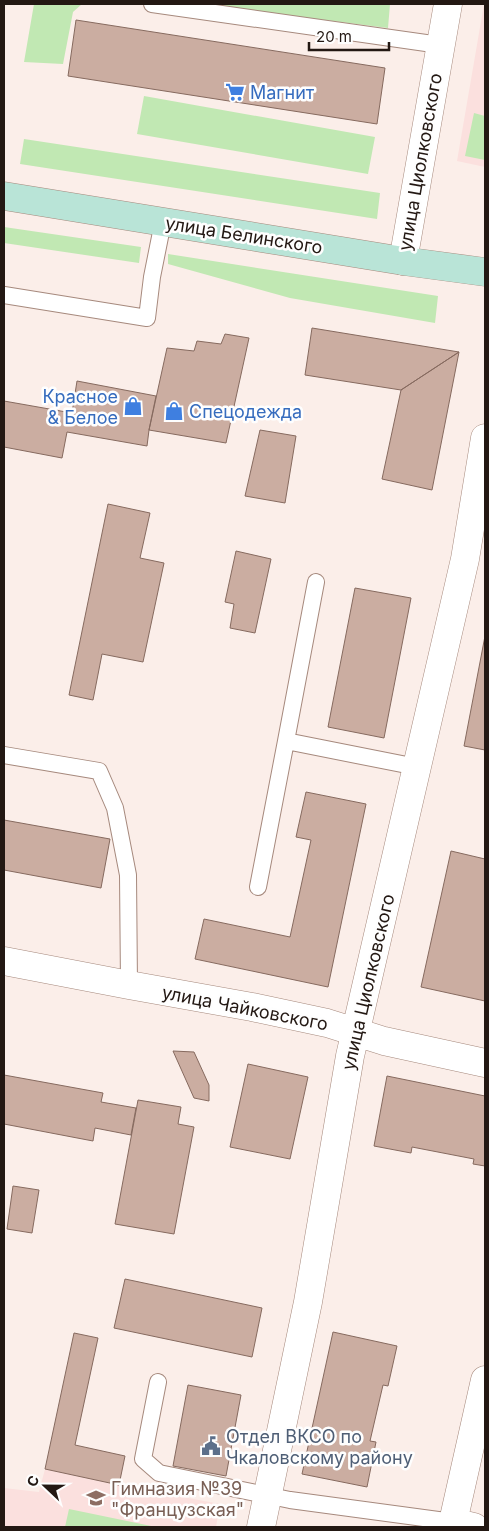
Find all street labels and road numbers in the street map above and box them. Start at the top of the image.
street label: улица Циолковского [394,72,446,252]
street label: улица Белинского [164,212,324,258]
street label: улица Циолковского [338,892,398,1072]
street label: улица Чайковского [160,982,330,1034]

